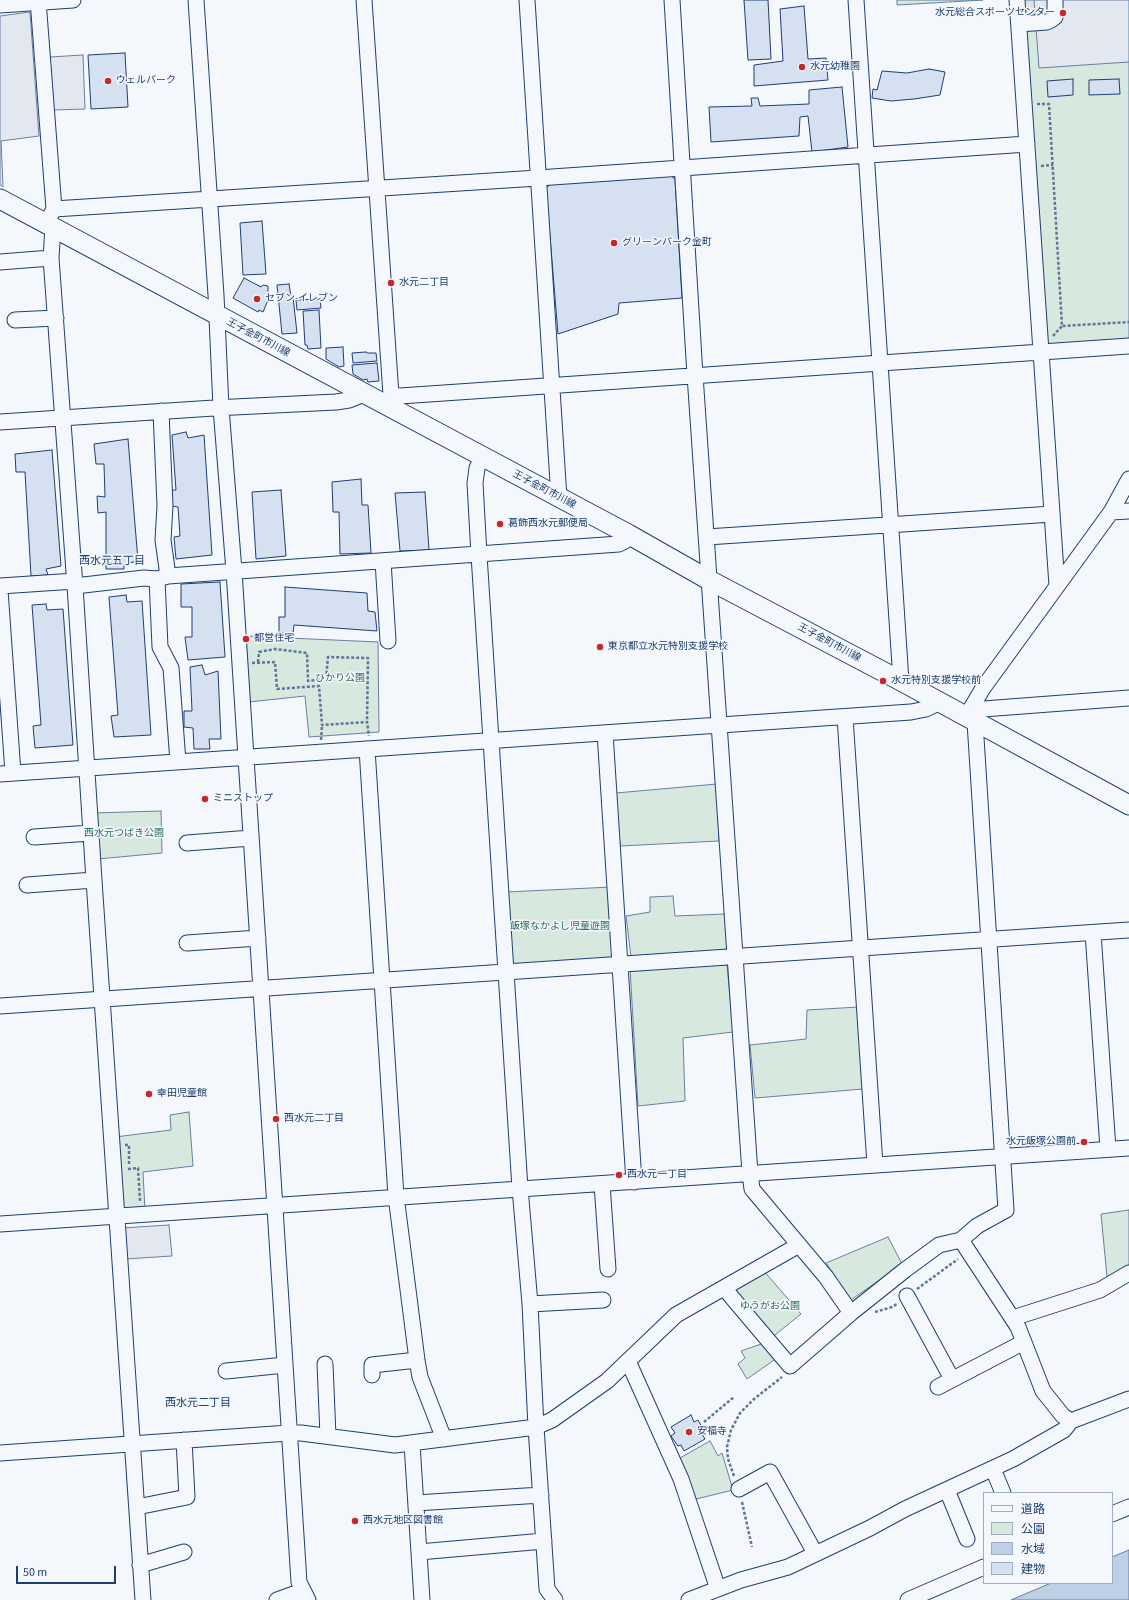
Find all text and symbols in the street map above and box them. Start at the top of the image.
place label: 水元総合スポーツセンター [935,7,1055,19]
marker: 水元総合スポーツセンター [1058,8,1068,18]
place label: 水元幼稚園 [810,61,860,73]
marker: 水元幼稚園 [797,62,807,72]
place label: ウェルパーク [116,75,176,87]
marker: ウェルパーク [103,76,113,86]
place label: グリーンパーク金町 [622,237,712,249]
marker: グリーンパーク金町 [609,238,619,248]
place label: 水元二丁目 [399,277,449,289]
marker: 水元二丁目 [386,278,396,288]
place label: セブン-イレブン [265,293,338,305]
marker: セブン-イレブン [252,294,262,304]
street label: 王子金町市川線 [224,316,292,360]
street label: 王子金町市川線 [510,468,578,512]
place label: 葛飾西水元郵便局 [508,518,588,530]
marker: 葛飾西水元郵便局 [495,519,505,529]
district label: 西水元五丁目 [79,555,145,569]
street label: 王子金町市川線 [795,621,863,665]
place label: 都営住宅 [254,633,294,645]
marker: 都営住宅 [241,634,251,644]
place label: 東京都立水元特別支援学校 [608,641,728,653]
marker: 東京都立水元特別支援学校 [595,642,605,652]
park label: ひかり公園 [315,673,365,685]
place label: 水元特別支援学校前 [891,675,981,687]
marker: 水元特別支援学校前 [878,676,888,686]
place label: ミニストップ [213,793,273,805]
marker: ミニストップ [200,794,210,804]
park label: 西水元つばき公園 [84,828,164,840]
park label: 飯塚なかよし児童遊園 [510,921,610,933]
place label: 幸田児童館 [157,1088,207,1100]
marker: 幸田児童館 [144,1089,154,1099]
place label: 西水元二丁目 [284,1113,344,1125]
marker: 西水元二丁目 [271,1114,281,1124]
place label: 水元飯塚公園前 [1006,1136,1076,1148]
marker: 水元飯塚公園前 [1079,1137,1089,1147]
place label: 西水元一丁目 [627,1169,687,1181]
marker: 西水元一丁目 [614,1170,624,1180]
park label: ゆうがお公園 [740,1301,800,1313]
district label: 西水元二丁目 [165,1397,231,1411]
place label: 安福寺 [697,1426,727,1438]
marker: 安福寺 [684,1427,694,1437]
legend [983,1492,1113,1584]
text: 道路 [1021,1501,1045,1518]
place label: 西水元地区図書館 [363,1515,443,1527]
marker: 西水元地区図書館 [350,1516,360,1526]
text: 公園 [1021,1521,1045,1538]
text: 水域 [1021,1541,1045,1558]
scale bar [18,1558,118,1584]
text: 建物 [1021,1561,1045,1578]
text: 50 m [23,1564,47,1581]

